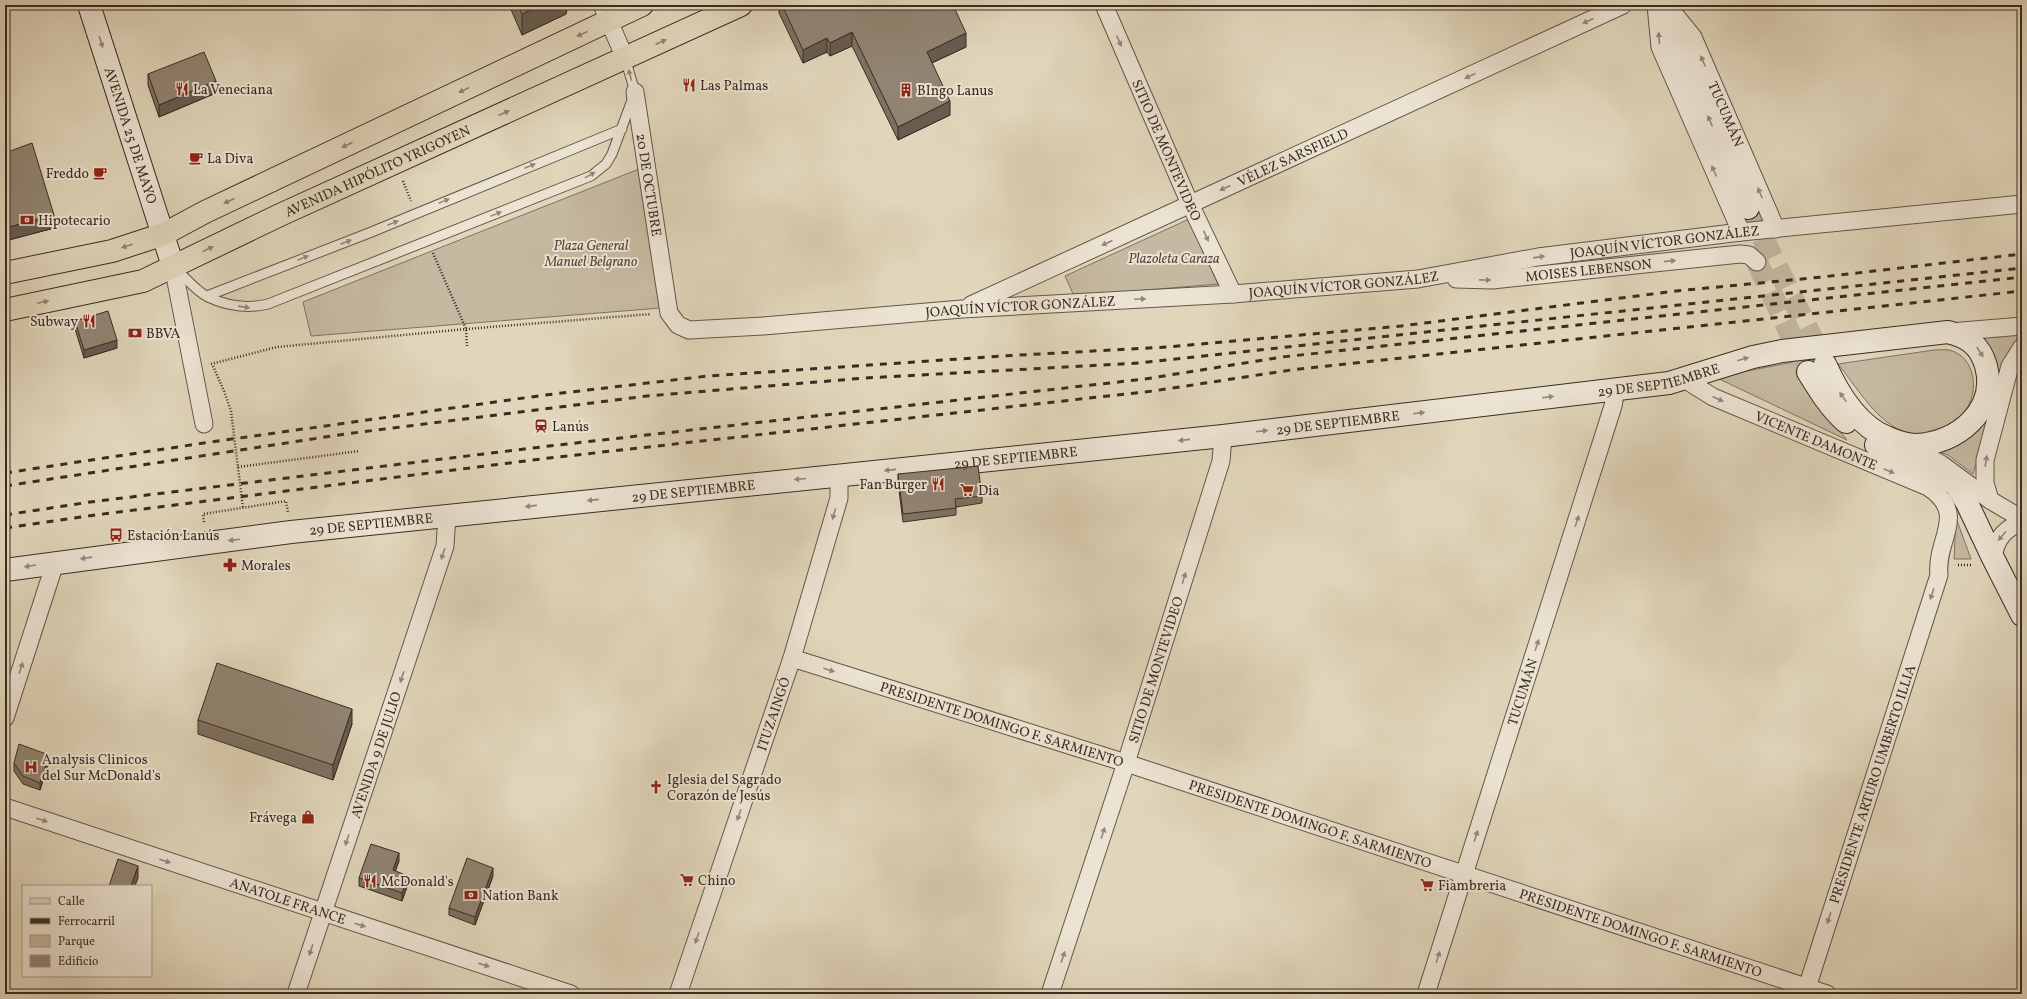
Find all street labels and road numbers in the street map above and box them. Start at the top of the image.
street label: AVENIDA 25 DE MAYO [99,65,160,207]
street label: SITIO DE MONTEVIDEO [1126,77,1205,225]
street label: TUCUMÁN [1702,79,1747,150]
street label: AVENIDA HIPÓLITO YRIGOYEN [282,122,474,223]
street label: VÉLEZ SARSFIELD [1235,125,1352,192]
street label: 20 DE OCTUBRE [631,132,665,238]
street label: JOAQUÍN VÍCTOR GONZÁLEZ [1569,222,1760,264]
street label: MOISES LEBENSON [1524,255,1653,287]
street label: JOAQUÍN VÍCTOR GONZÁLEZ [1248,267,1440,304]
street label: JOAQUÍN VÍCTOR GONZÁLEZ [925,293,1116,323]
street label: 29 DE SEPTIEMBRE [1597,360,1722,402]
street label: 29 DE SEPTIEMBRE [1275,407,1401,441]
street label: VICENTE DAMONTE [1751,407,1880,476]
street label: 29 DE SEPTIEMBRE [953,443,1079,475]
street label: 29 DE SEPTIEMBRE [631,476,756,508]
street label: 29 DE SEPTIEMBRE [308,509,434,541]
street label: SITIO DE MONTEVIDEO [1125,594,1189,746]
street label: TUCUMÁN [1504,656,1543,728]
street label: PRESIDENTE ARTURO UMBERTO ILLIA [1826,662,1921,906]
street label: ITUZAINGÓ [753,674,796,754]
street label: PRESIDENTE DOMINGO F. SARMIENTO [877,678,1126,773]
street label: AVENIDA 9 DE JULIO [347,690,407,821]
street label: PRESIDENTE DOMINGO F. SARMIENTO [1186,776,1434,874]
street label: ANATOLE FRANCE [227,874,348,930]
street label: PRESIDENTE DOMINGO F. SARMIENTO [1516,885,1764,983]

